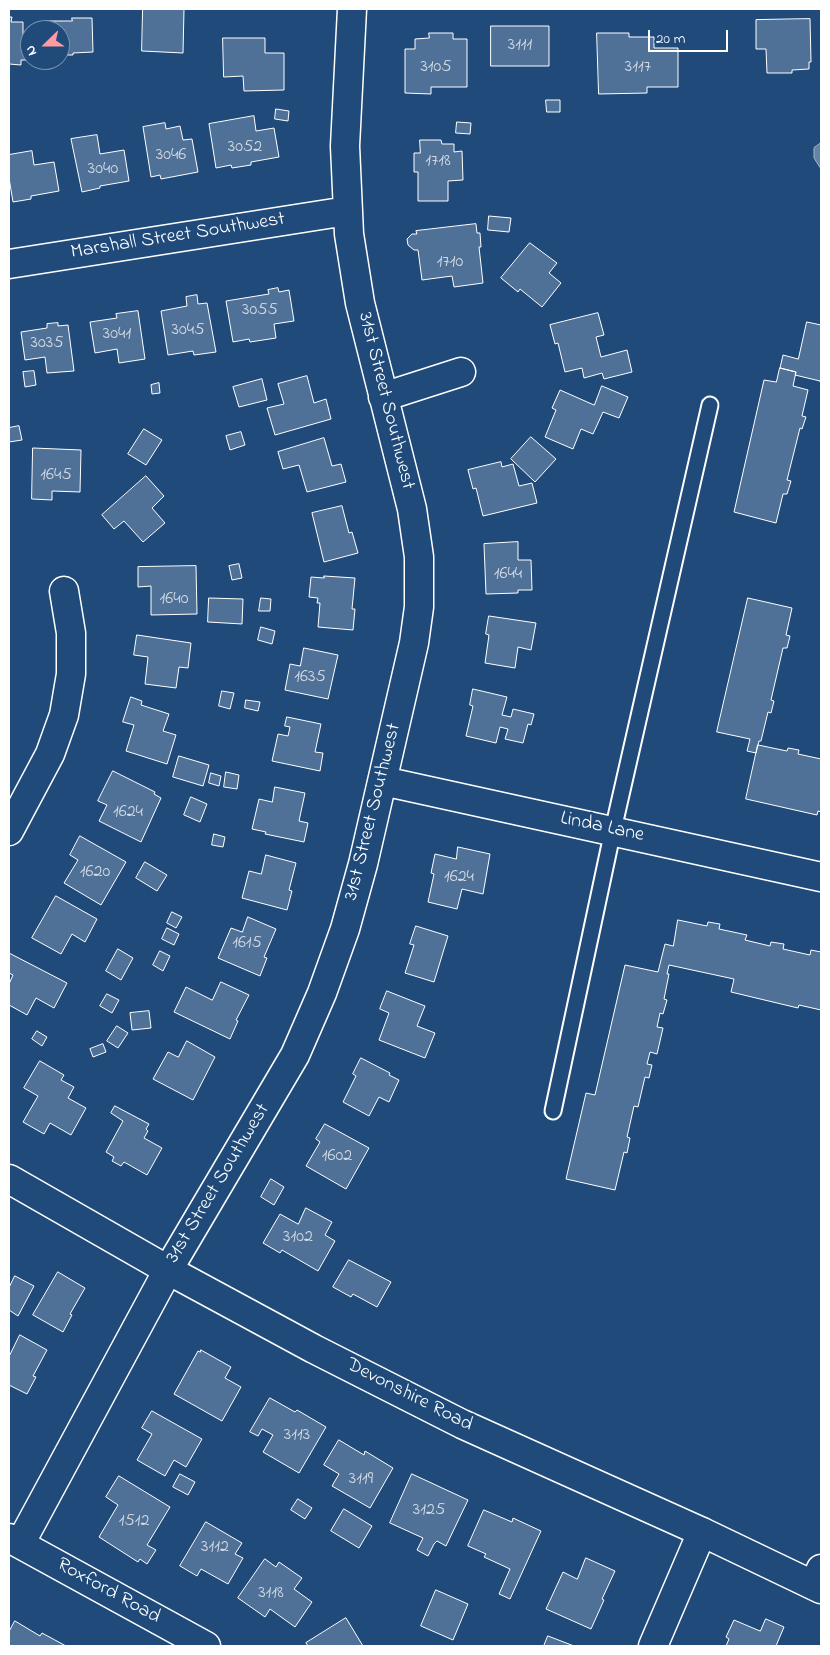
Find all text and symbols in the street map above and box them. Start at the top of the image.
north arrow [20,20,70,70]
scale bar [650,20,730,52]
text: 20 m [656,28,685,50]
house number: 3111 [508,35,532,57]
text: N [20,42,43,59]
house number: 3105 [420,57,452,79]
house number: 3117 [625,57,651,79]
house number: 3052 [228,137,262,159]
house number: 3046 [156,145,186,167]
house number: 1718 [425,151,451,173]
house number: 3040 [88,159,118,181]
street label: Marshall Street Southwest [69,208,287,266]
house number: 1710 [437,252,463,274]
house number: 3055 [242,300,278,322]
street label: 31st Street Southwest [351,310,419,492]
house number: 3045 [172,320,204,342]
house number: 3041 [103,324,131,346]
house number: 3035 [31,333,63,355]
house number: 1645 [40,465,72,487]
house number: 1644 [494,564,522,586]
house number: 1640 [160,589,188,611]
house number: 1635 [294,667,326,689]
street label: 31st Street Southwest [340,721,408,903]
house number: 1624 [113,802,143,824]
street label: Linda Lane [558,807,646,849]
house number: 1620 [80,862,110,884]
house number: 1624 [444,867,474,889]
house number: 1615 [232,933,262,955]
street label: 31st Street Southwest [162,1100,276,1268]
house number: 1602 [322,1146,352,1168]
house number: 3102 [283,1227,313,1249]
street label: Devonshire Road [342,1354,476,1438]
house number: 3113 [284,1425,310,1447]
house number: 3119 [349,1469,373,1491]
house number: 3125 [413,1500,445,1522]
house number: 1512 [119,1511,149,1533]
house number: 3112 [201,1537,229,1559]
street label: Roxford Road [52,1554,164,1630]
house number: 3118 [258,1583,284,1605]

